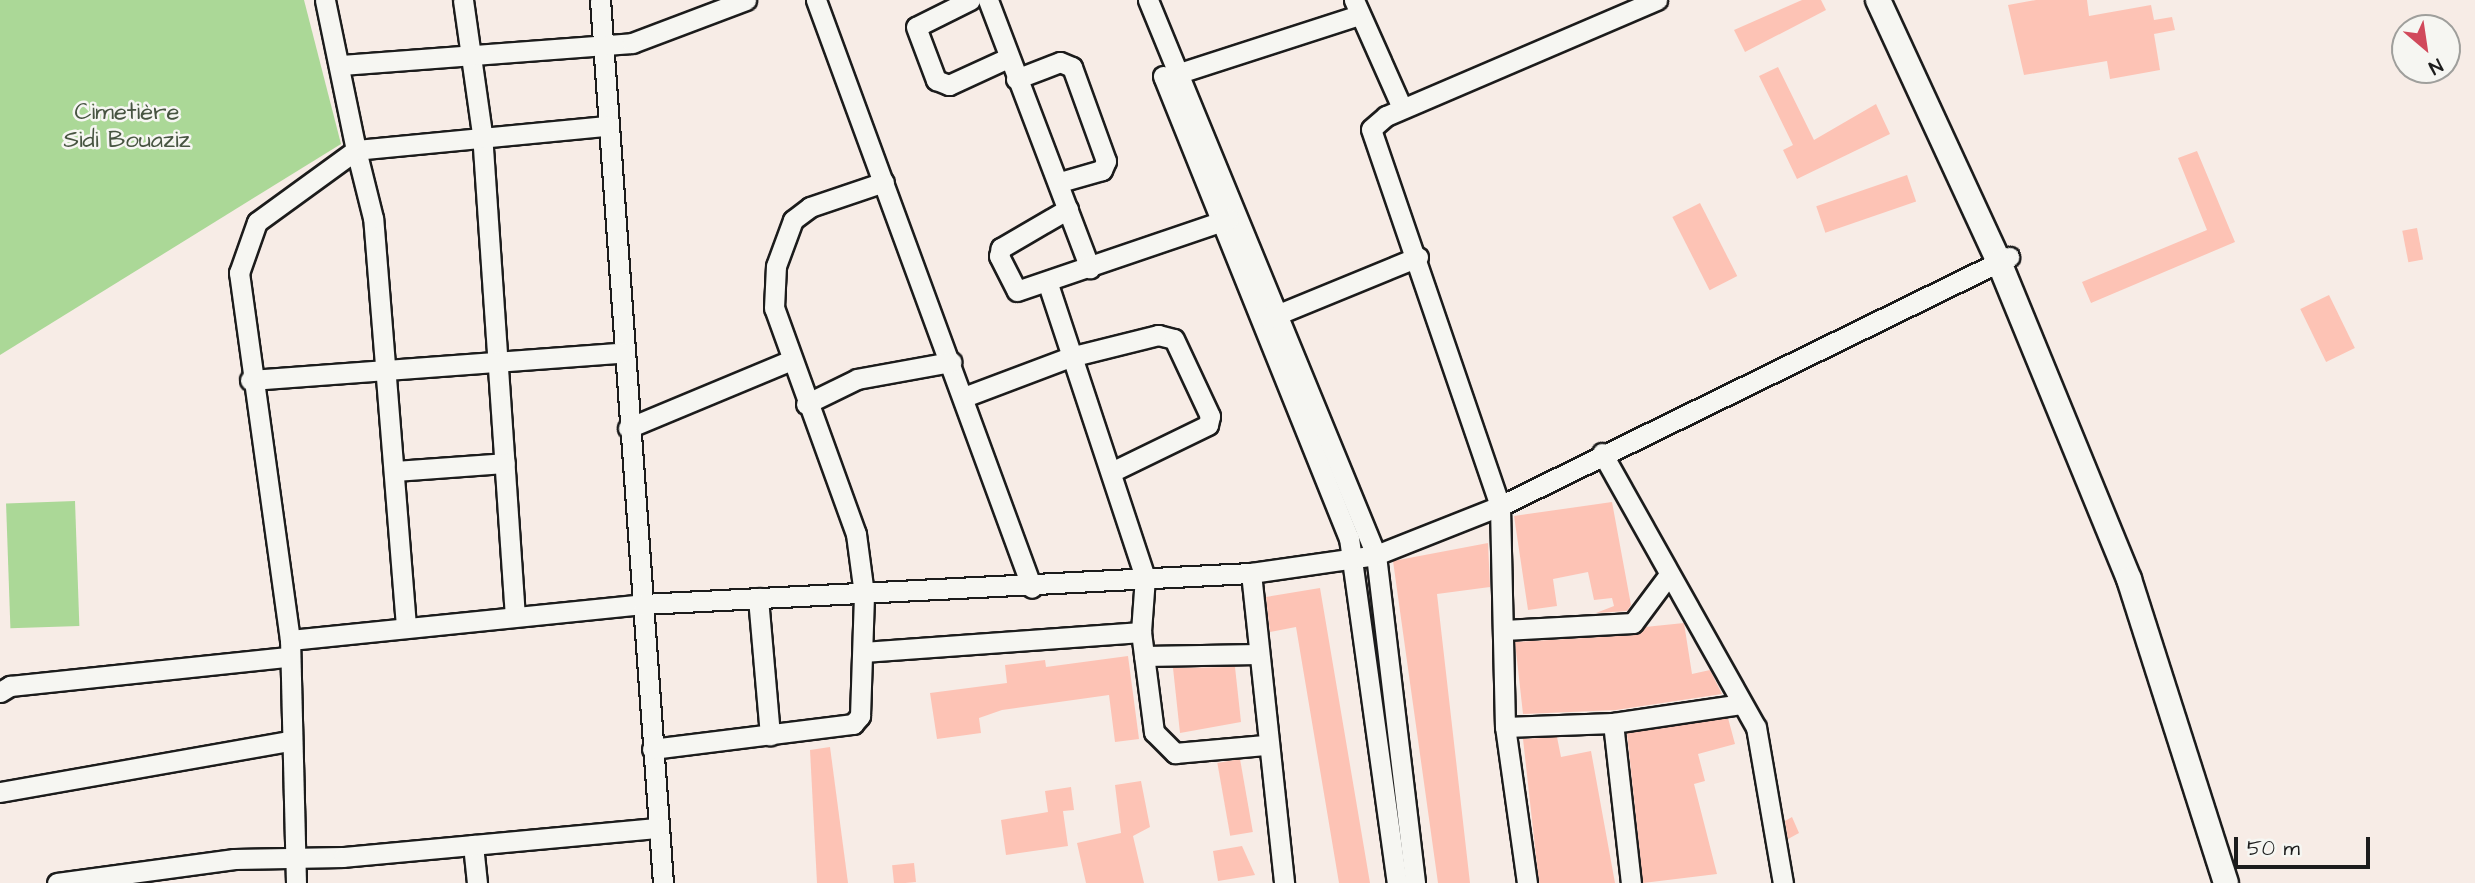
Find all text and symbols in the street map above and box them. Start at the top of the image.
north arrow [2391,14,2461,84]
text: N [2424,51,2447,81]
park label: Cimetière Sidi Bouaziz [64,99,190,155]
scale bar [2237,824,2374,868]
text: 50 m [2247,834,2300,863]

